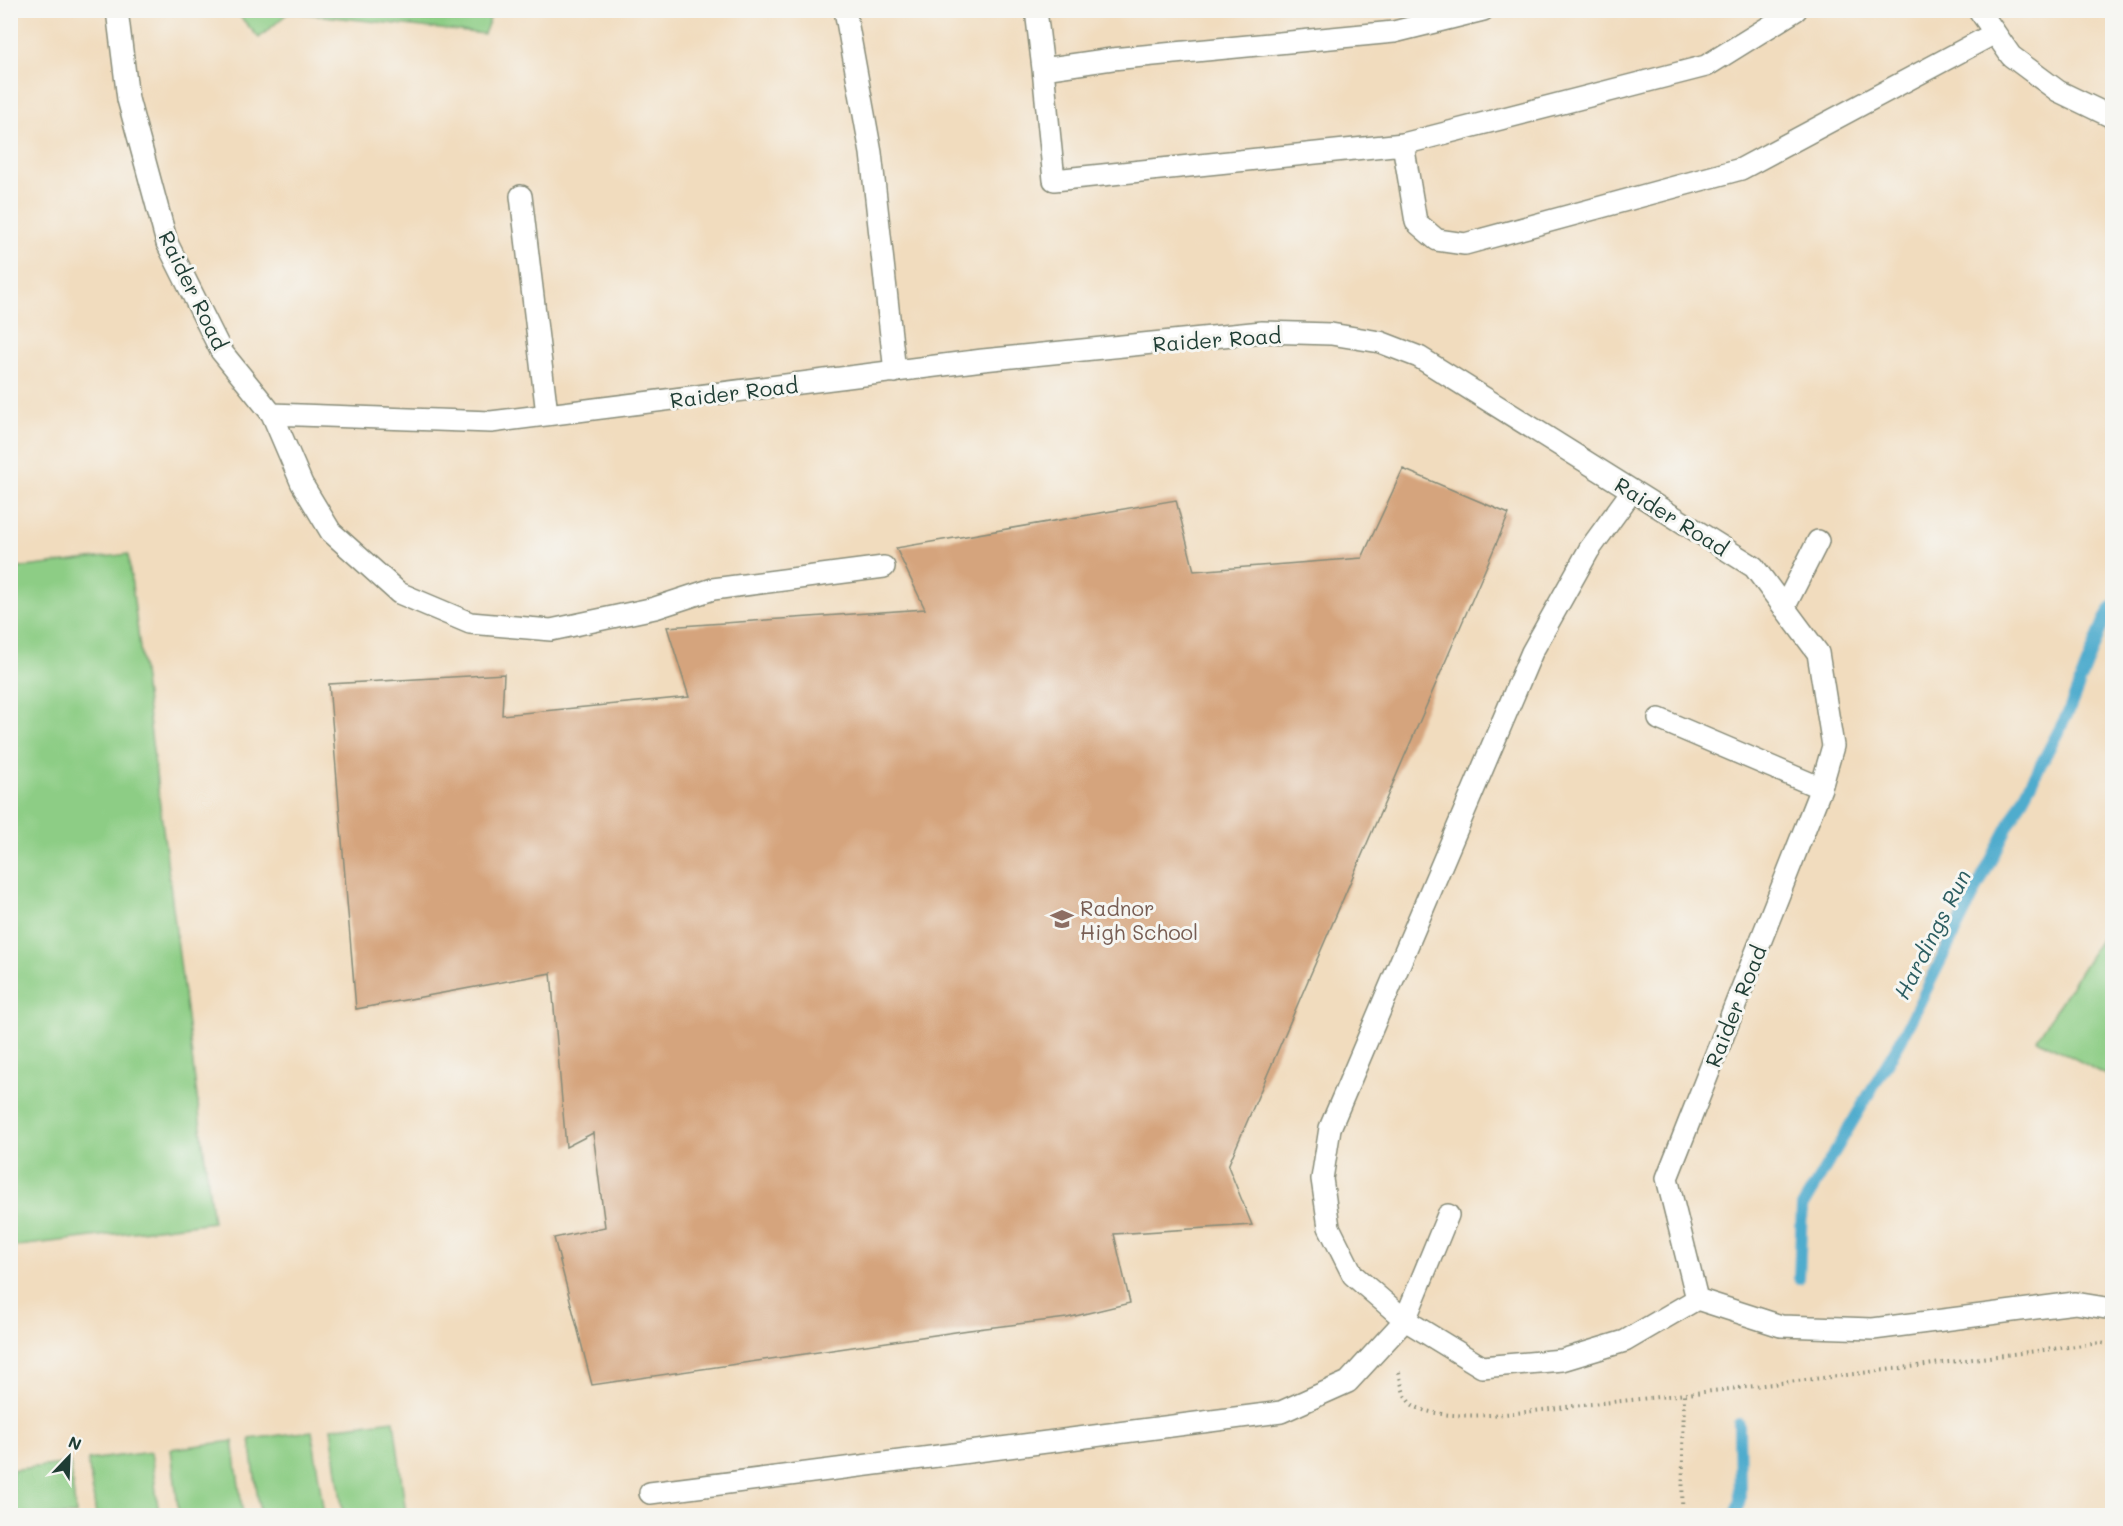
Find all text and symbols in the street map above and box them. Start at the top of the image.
street label: Raider Road [154,226,234,354]
street label: Raider Road [1152,321,1282,357]
street label: Raider Road [668,371,800,413]
street label: Raider Road [1610,470,1734,562]
water label: Hardings Run [1887,864,1977,1004]
place label: Radnor High School [1080,894,1198,945]
school or university icon: Radnor High School [1049,906,1075,932]
street label: Raider Road [1698,941,1772,1071]
north arrow [39,1427,99,1487]
text: N [65,1431,85,1455]

